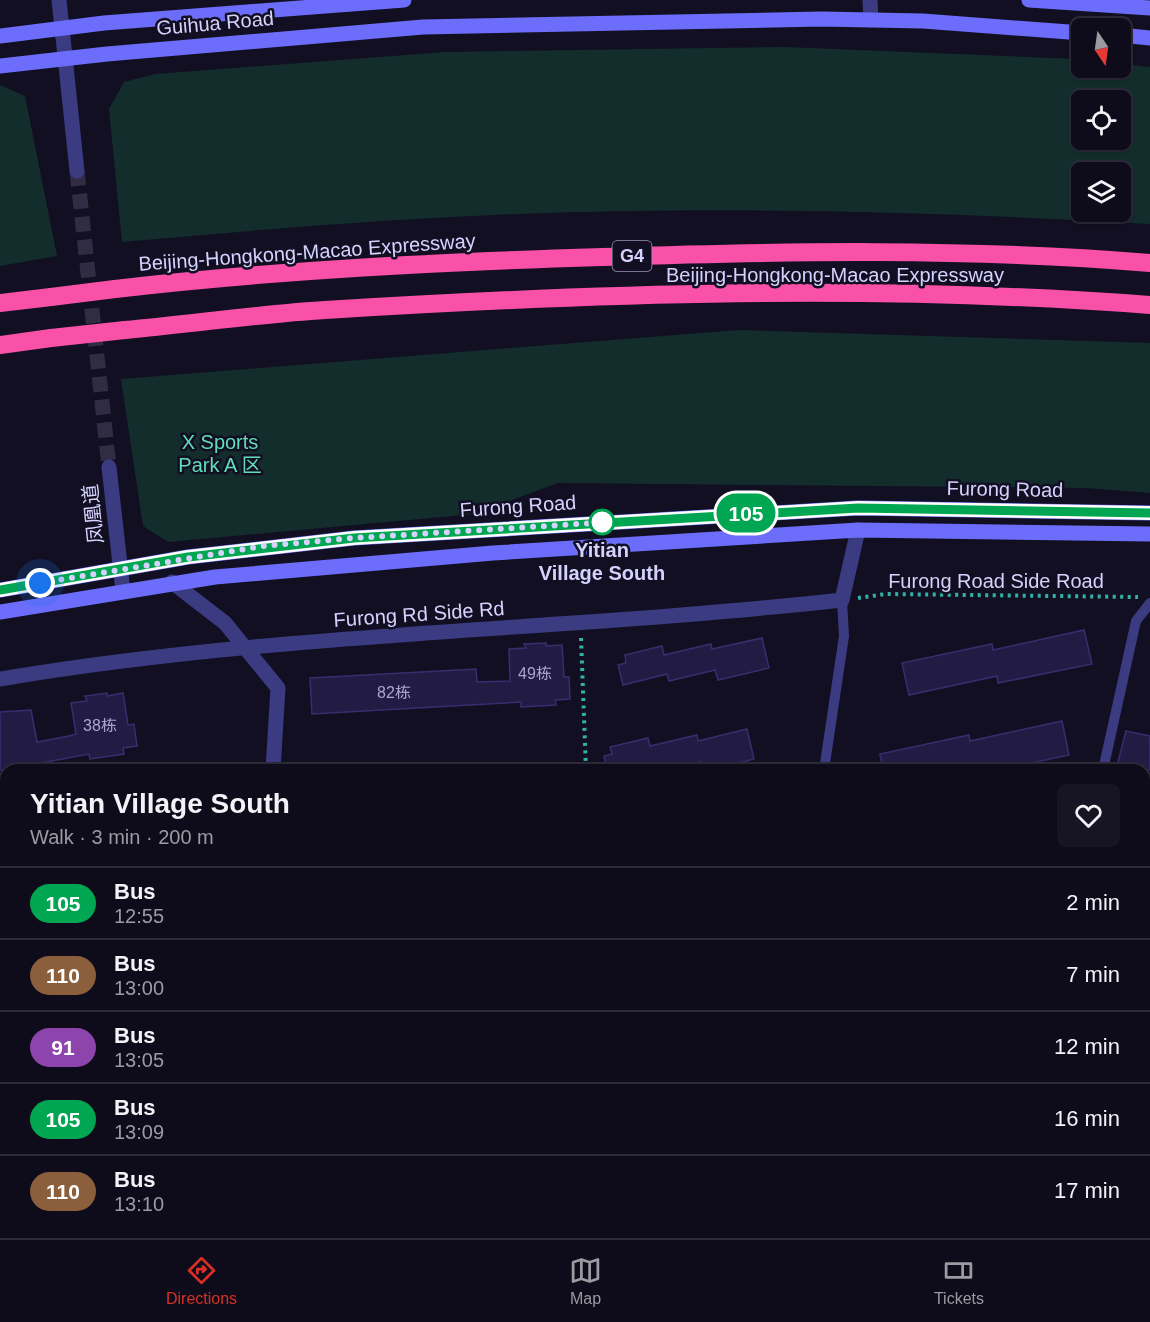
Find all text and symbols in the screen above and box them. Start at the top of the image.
street label: Guihua Road [155,7,275,39]
north arrow [1071,18,1131,78]
map controls [1071,18,1131,222]
button: locate [1071,90,1131,150]
button: layers [1071,162,1131,222]
street label: Beijing-Hongkong-Macao Expressway [138,229,476,275]
road number: G4 [612,241,652,271]
street label: Beijing-Hongkong-Macao Expressway [666,264,1004,286]
park label: X Sports Park A 区 [178,431,262,476]
street label: Furong Road [946,477,1064,501]
street label: 凤凰道 [79,483,107,545]
street label: Furong Road [459,491,577,521]
line badge: 105 [712,494,780,532]
text: 105 [728,502,764,525]
marker: Yitian Village South [589,509,615,535]
place label: Yitian Village South [539,539,665,584]
your location [25,568,55,598]
street label: Furong Road Side Road [888,570,1104,592]
street label: Furong Rd Side Rd [333,597,505,631]
house number: 49栋 [518,665,552,682]
house number: 82栋 [377,684,411,701]
house number: 38栋 [83,717,117,734]
button: heart [1057,784,1120,847]
text: Yitian Village South [30,788,290,819]
text: Walk · 3 min · 200 m [30,826,214,848]
text: Bus [114,879,156,904]
text: 2 min [1066,890,1120,915]
text: 105 [45,892,81,915]
text: 12:55 [114,905,164,927]
text: Bus [114,951,156,976]
text: 7 min [1066,962,1120,987]
text: 110 [46,964,80,987]
text: 13:00 [114,977,164,999]
text: Bus [114,1023,156,1048]
text: 12 min [1054,1034,1120,1059]
text: 91 [51,1036,75,1059]
text: 13:05 [114,1049,164,1071]
text: Bus [114,1095,156,1120]
text: 16 min [1054,1106,1120,1131]
text: 105 [45,1108,81,1131]
text: 13:09 [114,1121,164,1143]
text: Bus [114,1167,156,1192]
text: 17 min [1054,1178,1120,1203]
text: 110 [46,1180,80,1203]
text: 13:10 [114,1193,164,1215]
tab: Directions [166,1254,237,1308]
tab: Map [569,1254,602,1308]
tab: Tickets [934,1254,984,1308]

